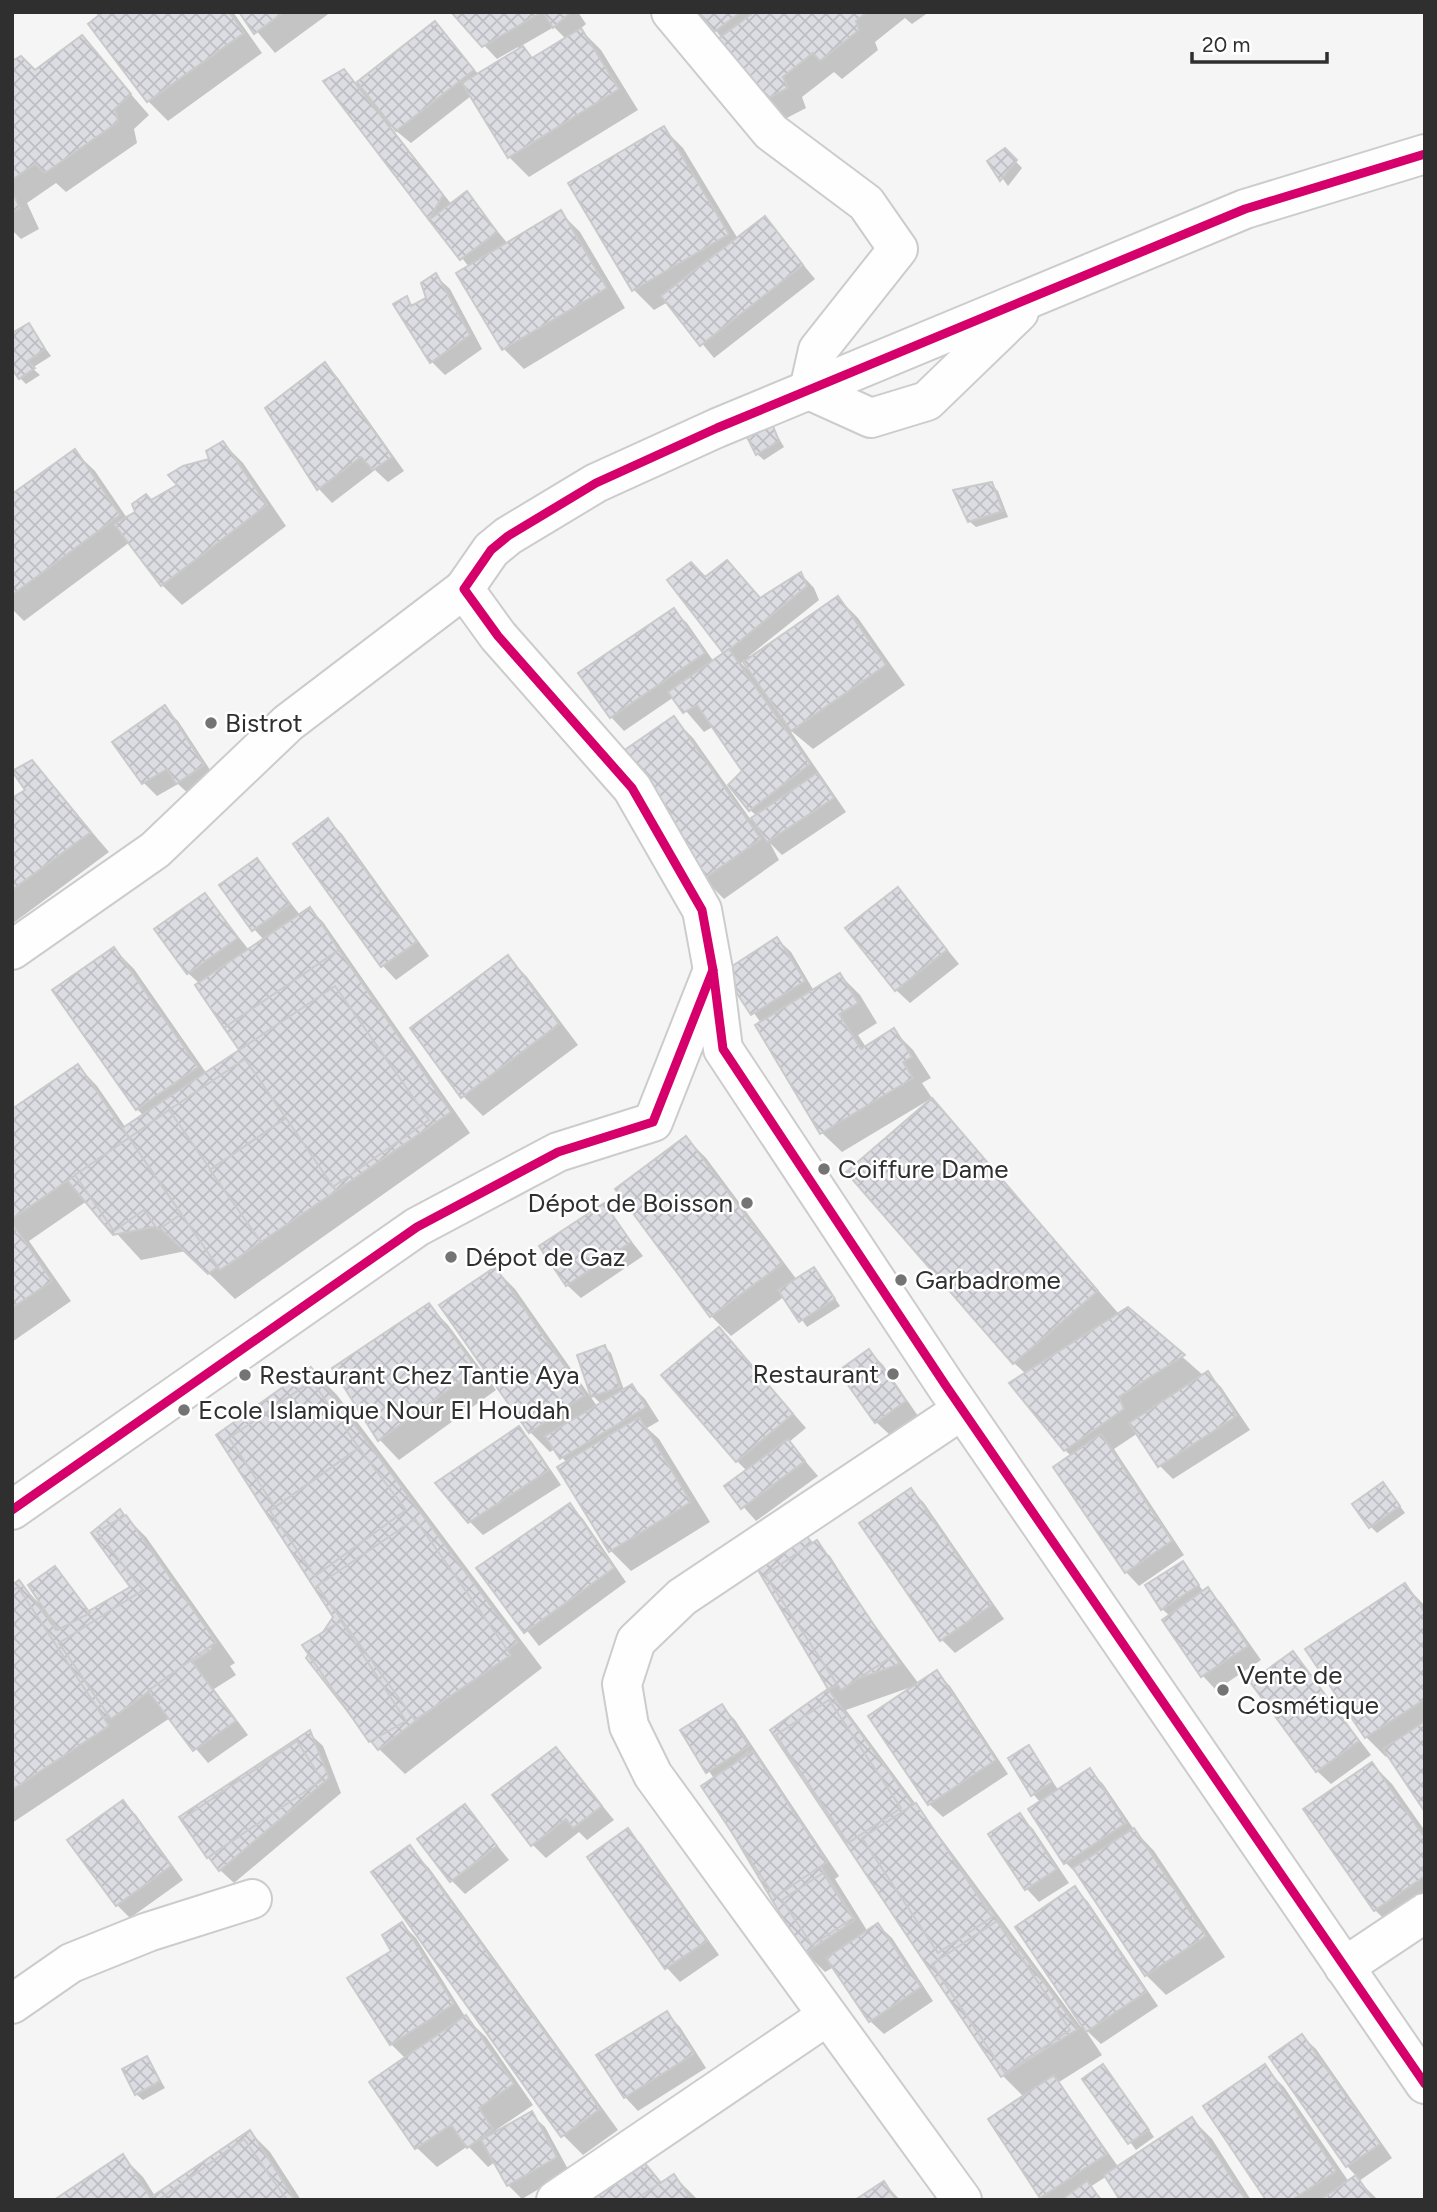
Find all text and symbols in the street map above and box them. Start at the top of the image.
scale bar [1192,21,1327,65]
text: 20 m [1202,32,1250,57]
place label: Bistrot [225,707,303,739]
marker: Bistrot [203,715,219,731]
place label: Coiffure Dame [838,1153,1008,1185]
marker: Coiffure Dame [816,1161,832,1177]
place label: Dépot de Boisson [528,1187,733,1219]
marker: Dépot de Boisson [739,1195,755,1211]
place label: Dépot de Gaz [465,1241,625,1273]
marker: Dépot de Gaz [443,1249,459,1265]
place label: Garbadrome [915,1264,1061,1296]
marker: Garbadrome [893,1272,909,1288]
place label: Restaurant [752,1358,879,1390]
place label: Restaurant Chez Tantie Aya [259,1359,580,1391]
marker: Restaurant [885,1366,901,1382]
marker: Restaurant Chez Tantie Aya [237,1367,253,1383]
place label: Ecole Islamique Nour El Houdah [198,1394,570,1426]
marker: Ecole Islamique Nour El Houdah [176,1402,192,1418]
place label: Vente de Cosmétique [1237,1659,1379,1721]
marker: Vente de Cosmétique [1215,1682,1231,1698]

